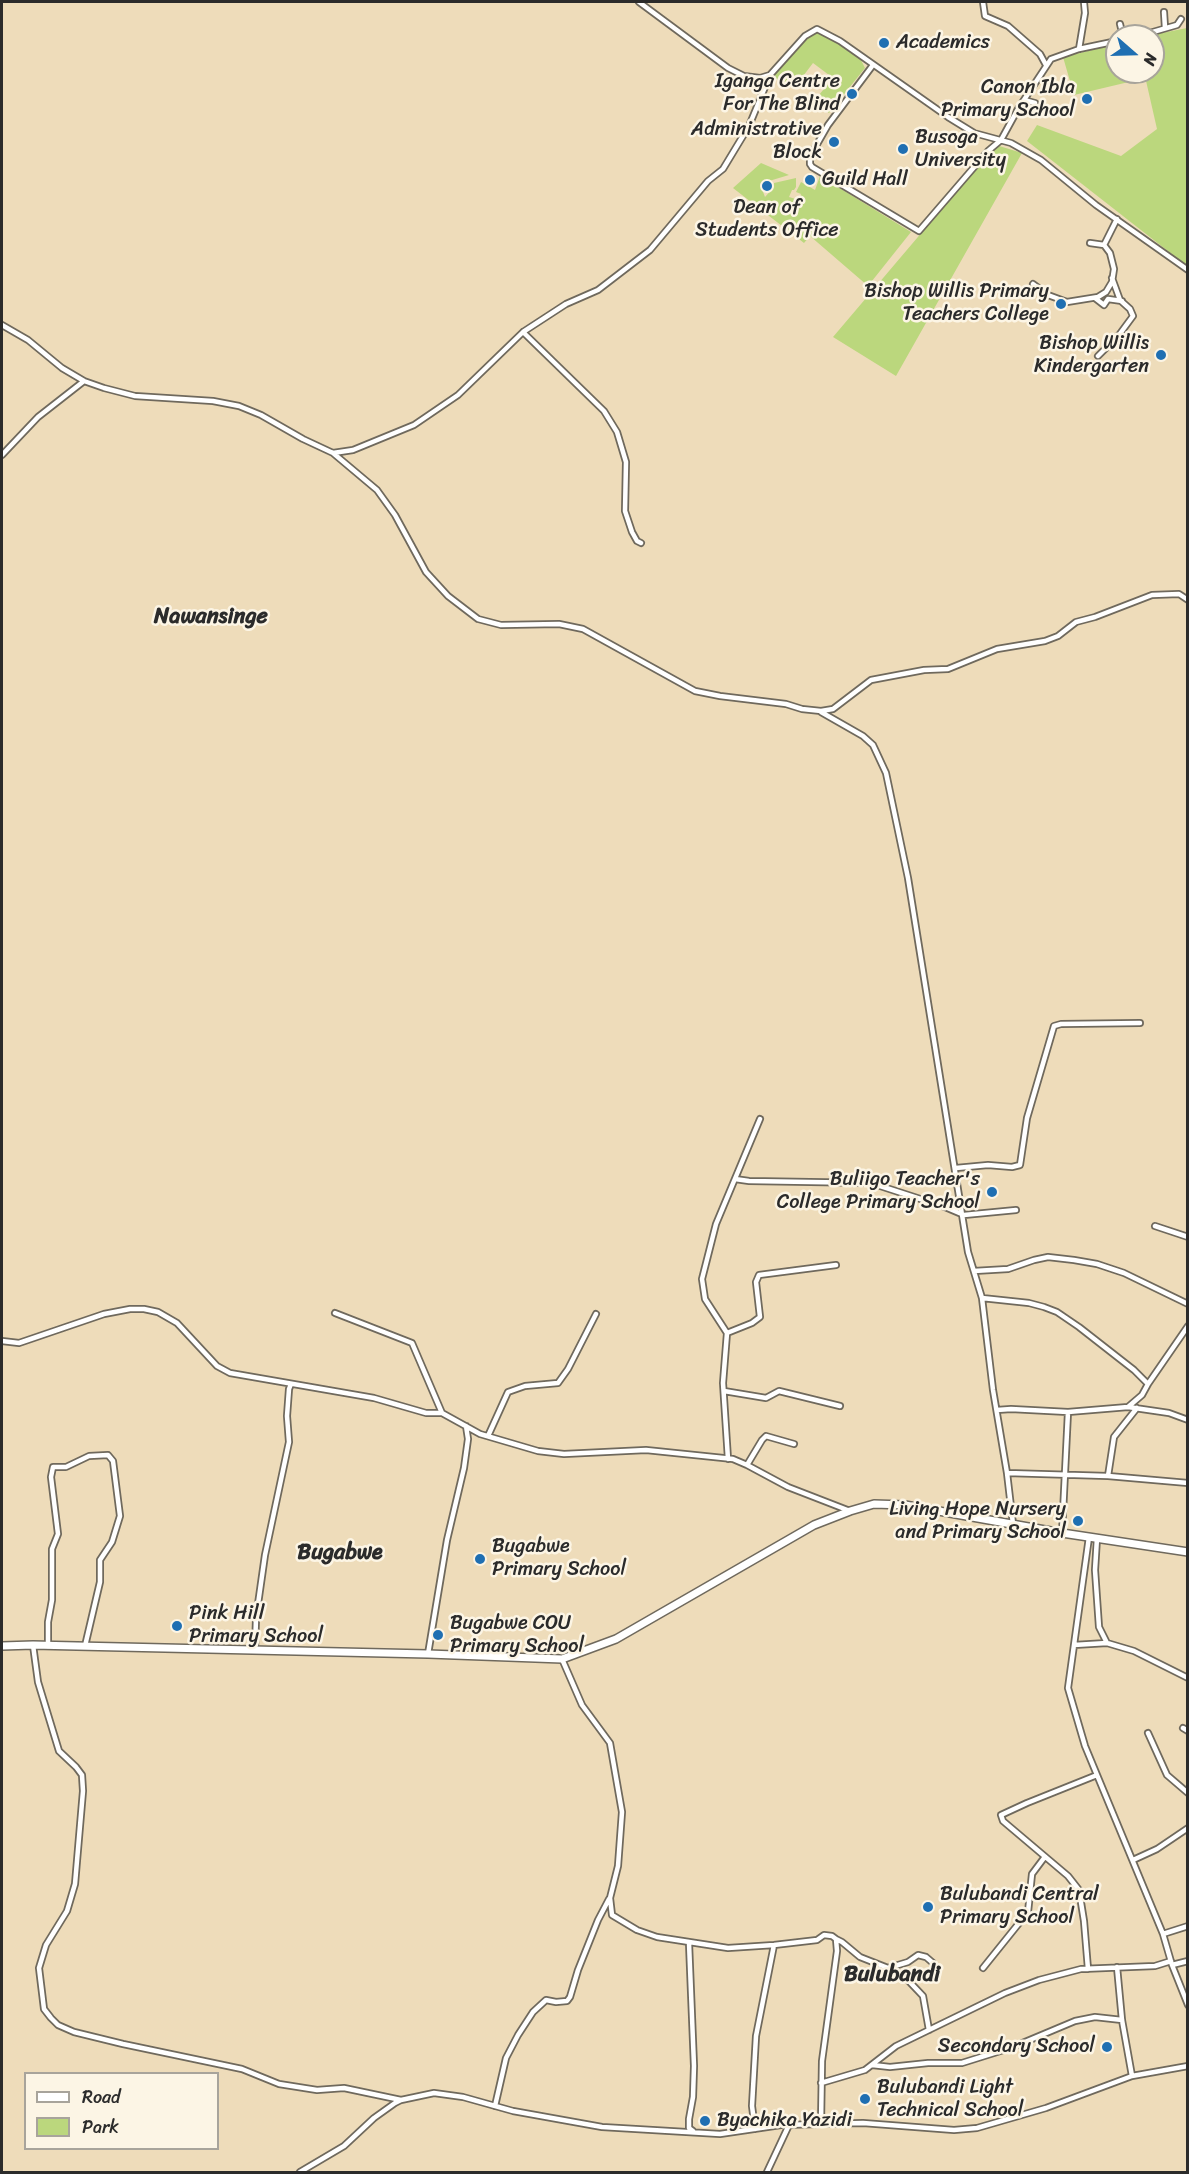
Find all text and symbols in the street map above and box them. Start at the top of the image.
north arrow [1105,24,1165,84]
place label: Academics [896,31,990,55]
marker: Academics [877,36,891,50]
text: N [1135,49,1166,70]
place label: Iganga Centre For The Blind [715,70,840,117]
place label: Canon Ibla Primary School [941,76,1075,123]
marker: Iganga Centre For The Blind [845,87,859,101]
marker: Canon Ibla Primary School [1080,92,1094,106]
place label: Administrative Block [691,118,822,165]
place label: Busoga University [915,126,1006,173]
marker: Administrative Block [827,135,841,149]
marker: Busoga University [896,142,910,156]
place label: Guild Hall [822,168,908,192]
marker: Guild Hall [803,173,817,187]
marker: Dean of Students Office [760,179,774,193]
place label: Dean of Students Office [695,196,839,243]
place label: Bishop Willis Primary Teachers College [864,280,1049,327]
marker: Bishop Willis Primary Teachers College [1054,297,1068,311]
place label: Bishop Willis Kindergarten [1034,332,1149,379]
marker: Bishop Willis Kindergarten [1154,348,1168,362]
district label: Nawansinge [154,604,268,630]
place label: Buliigo Teacher's College Primary School [777,1168,980,1215]
marker: Buliigo Teacher's College Primary School [985,1185,999,1199]
place label: Living Hope Nursery and Primary School [889,1498,1066,1545]
marker: Living Hope Nursery and Primary School [1071,1514,1085,1528]
place label: Bugabwe Primary School [492,1535,626,1582]
district label: Bugabwe [297,1540,383,1566]
marker: Bugabwe Primary School [473,1552,487,1566]
place label: Pink Hill Primary School [189,1602,323,1649]
place label: Bugabwe COU Primary School [450,1612,584,1659]
marker: Pink Hill Primary School [170,1619,184,1633]
marker: Bugabwe COU Primary School [431,1628,445,1642]
place label: Bulubandi Central Primary School [940,1883,1099,1930]
marker: Bulubandi Central Primary School [921,1900,935,1914]
district label: Bulubandi [844,1962,940,1988]
place label: Secondary School [938,2035,1095,2059]
marker: Secondary School [1100,2040,1114,2054]
legend [24,2072,219,2150]
place label: Bulubandi Light Technical School [877,2076,1023,2123]
text: Road [82,2081,121,2113]
marker: Bulubandi Light Technical School [858,2092,872,2106]
place label: Byachika Yazidi [717,2109,852,2133]
text: Park [82,2111,119,2143]
marker: Byachika Yazidi [698,2114,712,2128]

